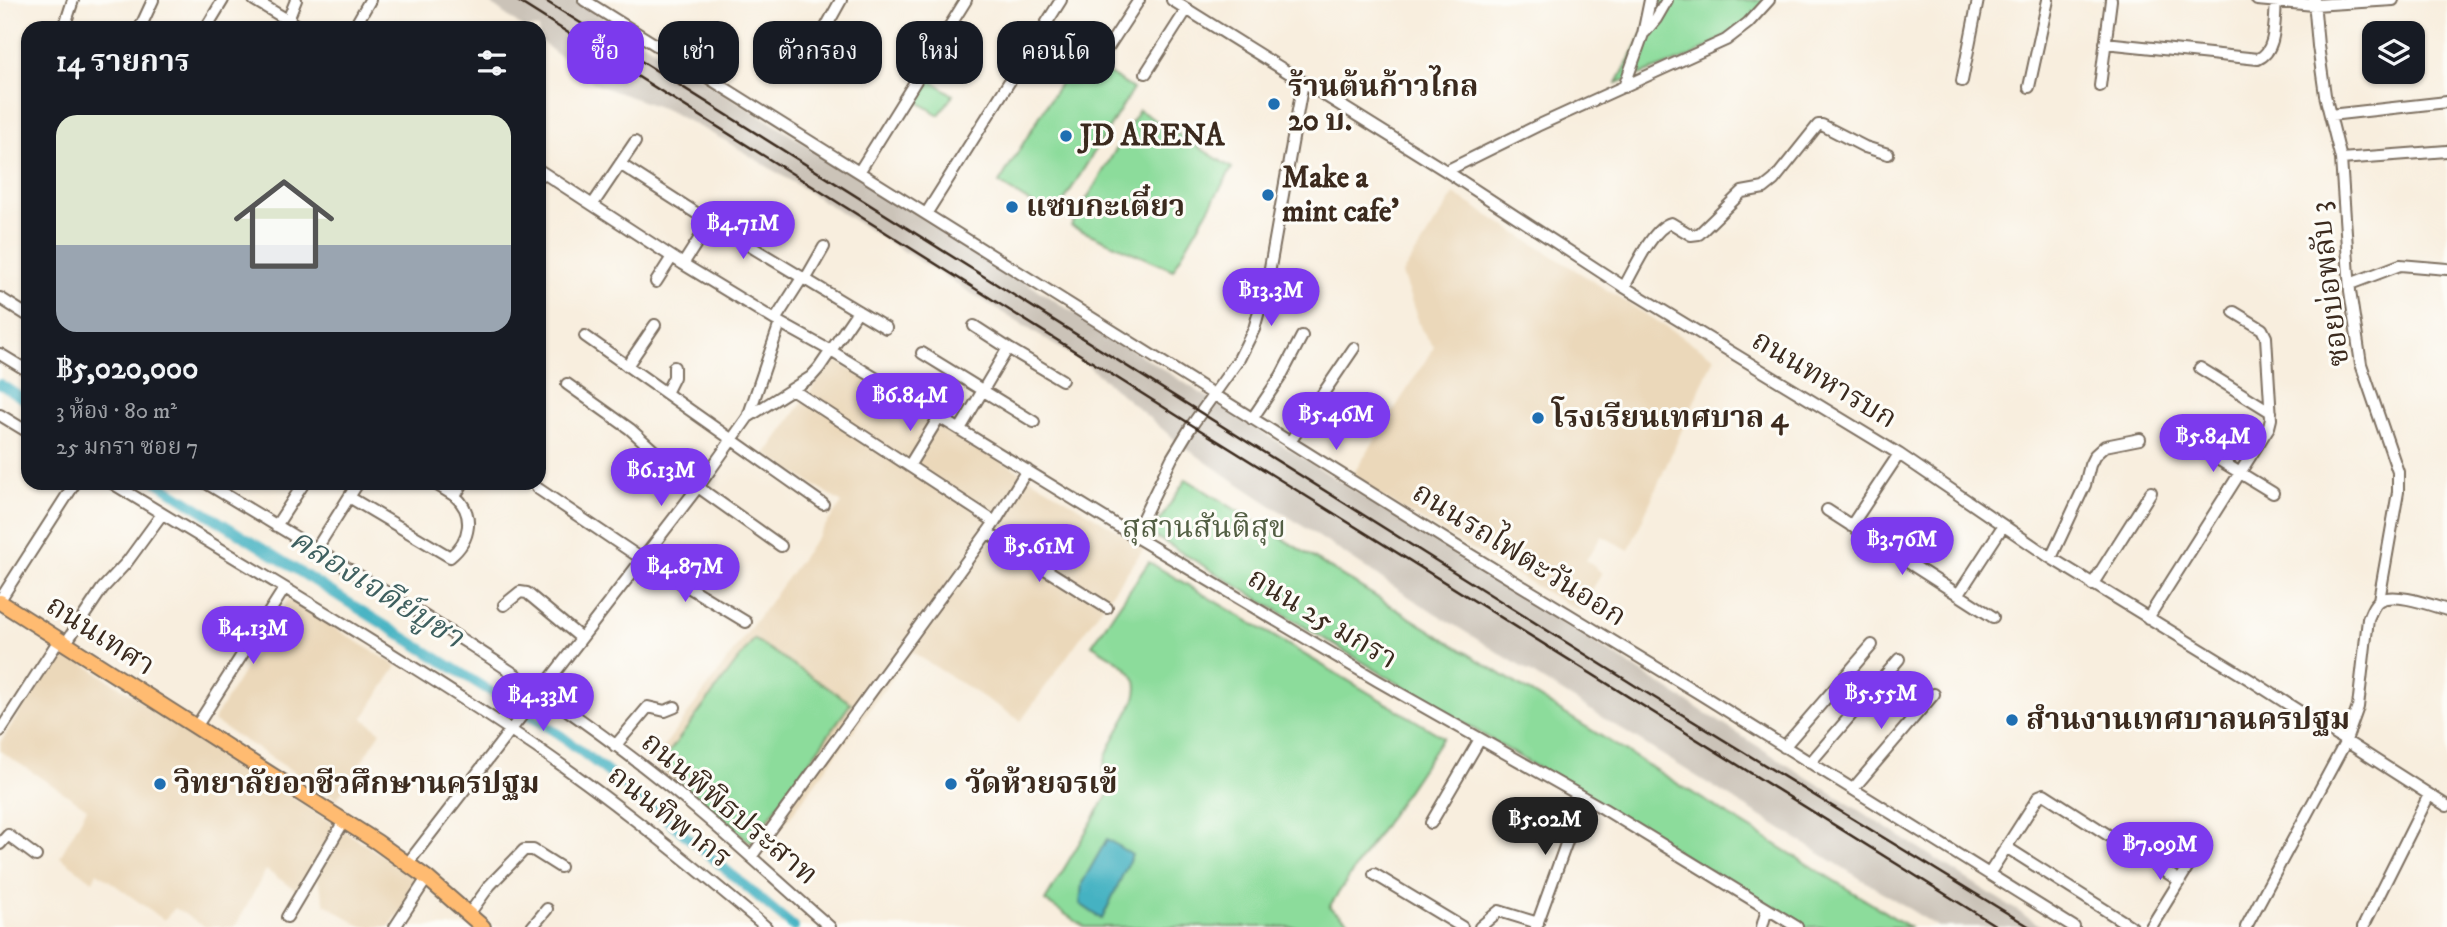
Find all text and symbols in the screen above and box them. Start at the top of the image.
chip: ซื้อ [567,21,644,84]
chip: เช่า [658,21,739,84]
chip: ตัวกรอง [753,21,882,84]
chip: ใหม่ [896,21,983,84]
chip: คอนโด [997,21,1115,84]
map controls [2362,21,2425,84]
button: layers [2362,21,2425,84]
text: 14 รายการ [56,44,190,81]
icon: filters [473,44,511,82]
place label: ร้านต้นก้าวไกล 20 บ. [1288,65,1479,140]
marker: ร้านต้นก้าวไกล 20 บ. [1266,96,1282,112]
place label: JD ARENA [1077,118,1225,155]
marker: JD ARENA [1058,128,1074,144]
place label: Make a mint cafe' [1282,160,1399,231]
icon: home [221,161,347,287]
place label: แซบกะเตี๋ยว [1026,184,1185,226]
marker: Make a mint cafe' [1260,187,1276,203]
marker: แซบกะเตี๋ยว [1004,199,1020,215]
street label: ซอยบ่อพลับ 3 [2302,199,2358,369]
pin: ฿4.71M [686,202,800,261]
text: ฿4.71M [707,209,779,238]
pin: ฿13.3M [1214,268,1328,328]
text: ฿13.3M [1239,276,1303,305]
street label: ถนนทหารบก [1745,322,1903,438]
text: ฿5,020,000 [56,351,198,388]
pin: ฿6.84M [853,374,967,433]
text: ฿6.84M [872,381,948,410]
pin: ฿5.46M [1279,392,1393,452]
place label: โรงเรียนเทศบาล 4 [1551,396,1790,437]
text: 3 ห้อง · 80 m² [56,397,177,426]
text: ฿5.46M [1298,400,1374,429]
marker: โรงเรียนเทศบาล 4 [1530,410,1546,426]
pin: ฿5.84M [2156,414,2270,474]
text: ฿5.84M [2176,422,2250,451]
text: 25 มกรา ซอย 7 [56,433,198,462]
pin: ฿6.13M [604,448,718,508]
text: ฿6.13M [627,456,695,485]
street label: ถนนรถไฟตะวันออก [1405,471,1635,636]
park label: สุสานสันติสุข [1122,510,1286,547]
pin: ฿3.76M [1845,518,1959,577]
water label: คลองเจดีย์บูชา [282,520,471,659]
pin: ฿5.61M [982,524,1096,584]
text: ฿3.76M [1867,525,1937,554]
text: ฿5.61M [1004,532,1074,561]
pin: ฿4.87M [628,544,742,604]
text: ฿4.87M [647,552,723,581]
street label: ถนน 25 มกรา [1241,560,1403,678]
street label: ถนนเทศา [39,587,161,685]
pin: ฿4.13M [196,606,310,666]
text: ฿4.13M [218,614,288,643]
pin: ฿5.55M [1824,672,1938,731]
pin: ฿4.33M [486,674,600,733]
text: ฿5.55M [1845,679,1917,708]
text: ฿4.33M [508,681,578,710]
place label: สำนงานเทศบาลนครปฐม [2026,702,2350,739]
marker: สำนงานเทศบาลนครปฐม [2004,712,2020,728]
street label: ถนนพิพิธประสาท [633,724,825,894]
street label: ถนนทิพากร [600,757,738,877]
place label: วิทยาลัยอาชีวศึกษานครปฐม [174,766,539,803]
place label: วัดห้วยจรเข้ [965,766,1117,803]
marker: วิทยาลัยอาชีวศึกษานครปฐม [152,776,168,792]
marker: วัดห้วยจรเข้ [943,776,959,792]
pin: ฿5.02M [1488,798,1602,857]
text: ฿5.02M [1508,805,1582,834]
pin: ฿7.09M [2103,822,2217,882]
text: ฿7.09M [2122,830,2198,859]

